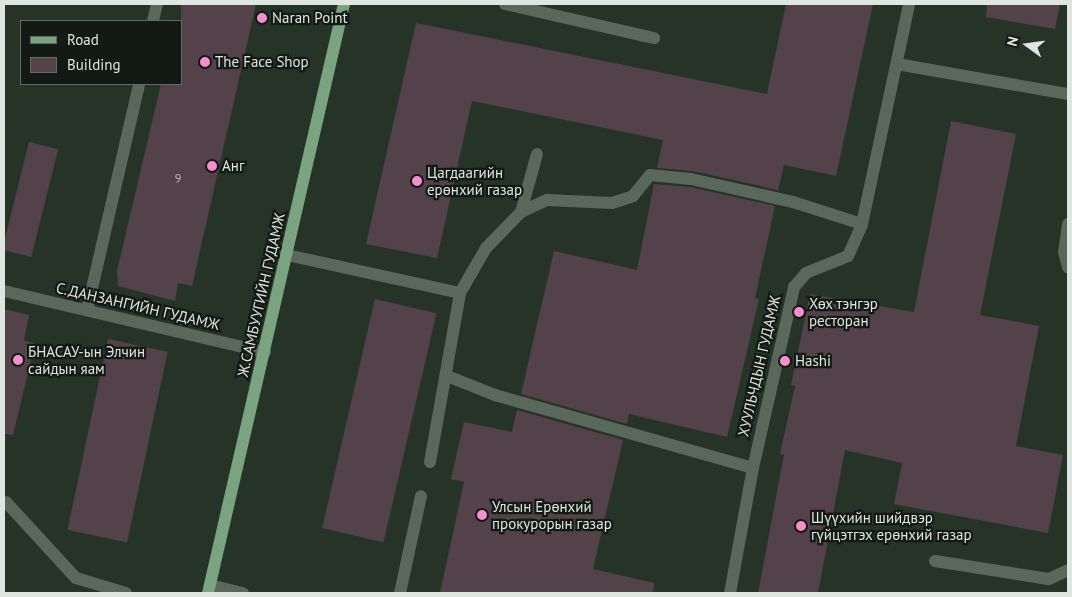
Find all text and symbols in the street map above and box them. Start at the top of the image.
place label: Naran Point [272,9,347,27]
marker: Naran Point [256,12,268,24]
legend [20,20,182,85]
north arrow [1002,20,1052,70]
text: Road [67,30,99,49]
text: N [1003,35,1022,48]
place label: The Face Shop [215,53,309,71]
text: Building [67,55,121,74]
marker: The Face Shop [199,56,211,68]
place label: Анг [222,157,244,175]
marker: Анг [206,160,218,172]
place label: Цагдаагийн ерөнхий газар [427,163,522,198]
house number: 9 [175,171,181,185]
marker: Цагдаагийн ерөнхий газар [411,175,423,187]
street label: Ж.САМБУУГИЙН ГУДАМЖ [233,211,289,379]
street label: С.ДАНЗАНГИЙН ГУДАМЖ [54,278,222,334]
street label: ХУУЛЬЧДЫН ГУДАМЖ [734,294,784,438]
place label: Хөх тэнгэр ресторан [809,294,879,329]
marker: Хөх тэнгэр ресторан [793,306,805,318]
place label: БНАСАУ-ын Элчин сайдын яам [28,342,145,377]
place label: Hashi [795,352,831,370]
marker: БНАСАУ-ын Элчин сайдын яам [12,354,24,366]
marker: Hashi [779,355,791,367]
place label: Улсын Ерөнхий прокурорын газар [492,497,612,532]
place label: Шүүхийн шийдвэр гүйцэтгэх ерөнхий газар [811,508,972,543]
marker: Улсын Ерөнхий прокурорын газар [476,509,488,521]
marker: Шүүхийн шийдвэр гүйцэтгэх ерөнхий газар [795,520,807,532]

